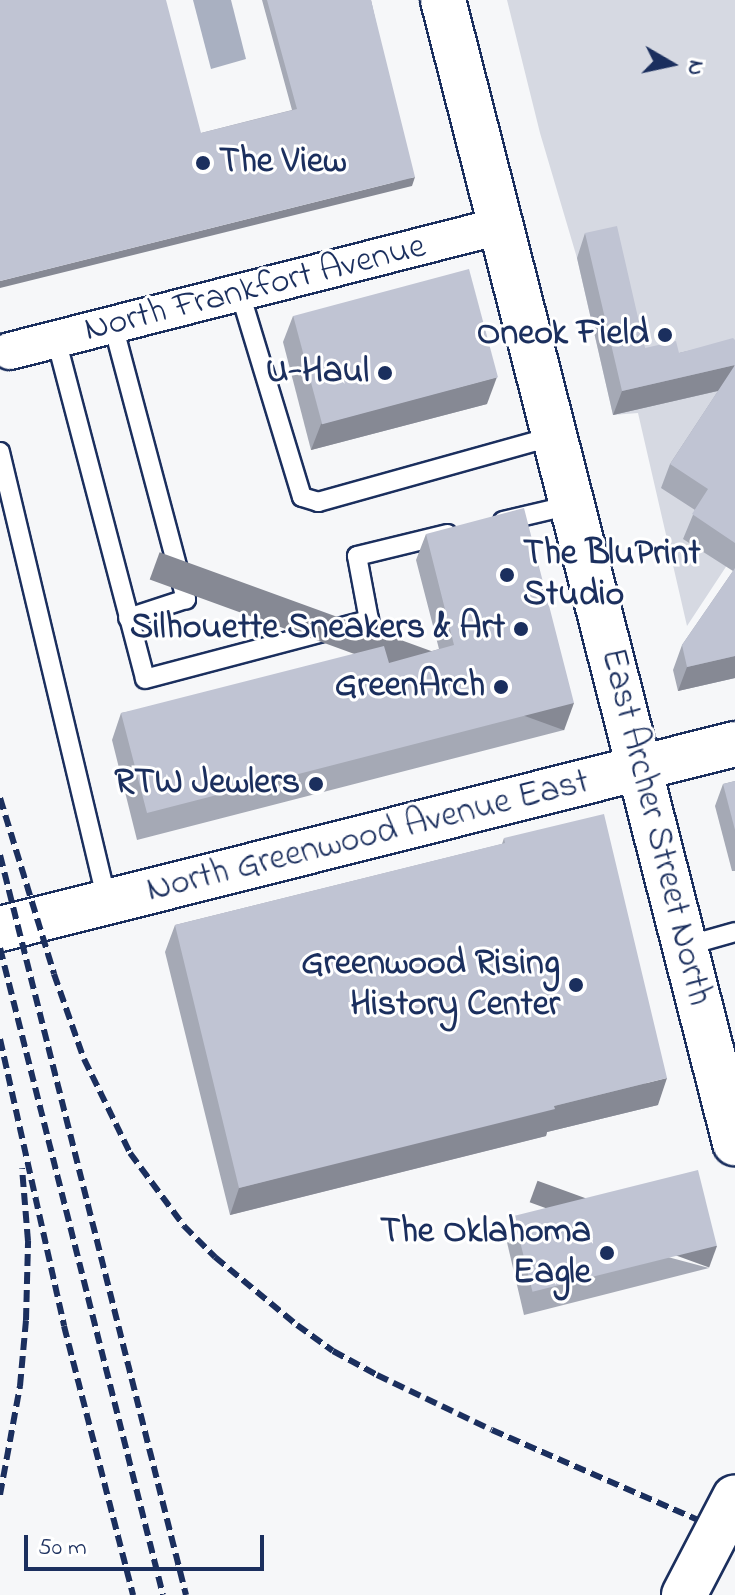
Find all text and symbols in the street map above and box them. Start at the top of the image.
north arrow [631,24,711,104]
text: N [678,58,712,78]
place label: The View [219,141,347,185]
marker: The View [194,154,212,172]
street label: North Frankfort Avenue [80,226,430,352]
place label: Oneok Field [477,313,649,357]
marker: Oneok Field [656,326,674,344]
place label: U-Haul [266,351,369,395]
marker: U-Haul [376,364,394,382]
place label: The BluPrint Studio [523,532,701,617]
marker: The BluPrint Studio [498,566,516,584]
place label: Silhouette Sneakers & Art [130,607,505,651]
marker: Silhouette Sneakers & Art [512,620,530,638]
street label: East Archer Street North [590,644,720,1010]
place label: GreenArch [335,665,485,709]
marker: GreenArch [492,678,510,696]
street label: North Greenwood Avenue East [142,761,594,913]
place label: RTW Jewlers [114,762,300,806]
marker: RTW Jewlers [307,775,325,793]
place label: Greenwood Rising History Center [301,942,560,1027]
marker: Greenwood Rising History Center [567,976,585,994]
place label: The Oklahoma Eagle [380,1210,591,1295]
marker: The Oklahoma Eagle [598,1244,616,1262]
scale bar [28,1519,268,1569]
text: 50 m [38,1531,87,1566]

